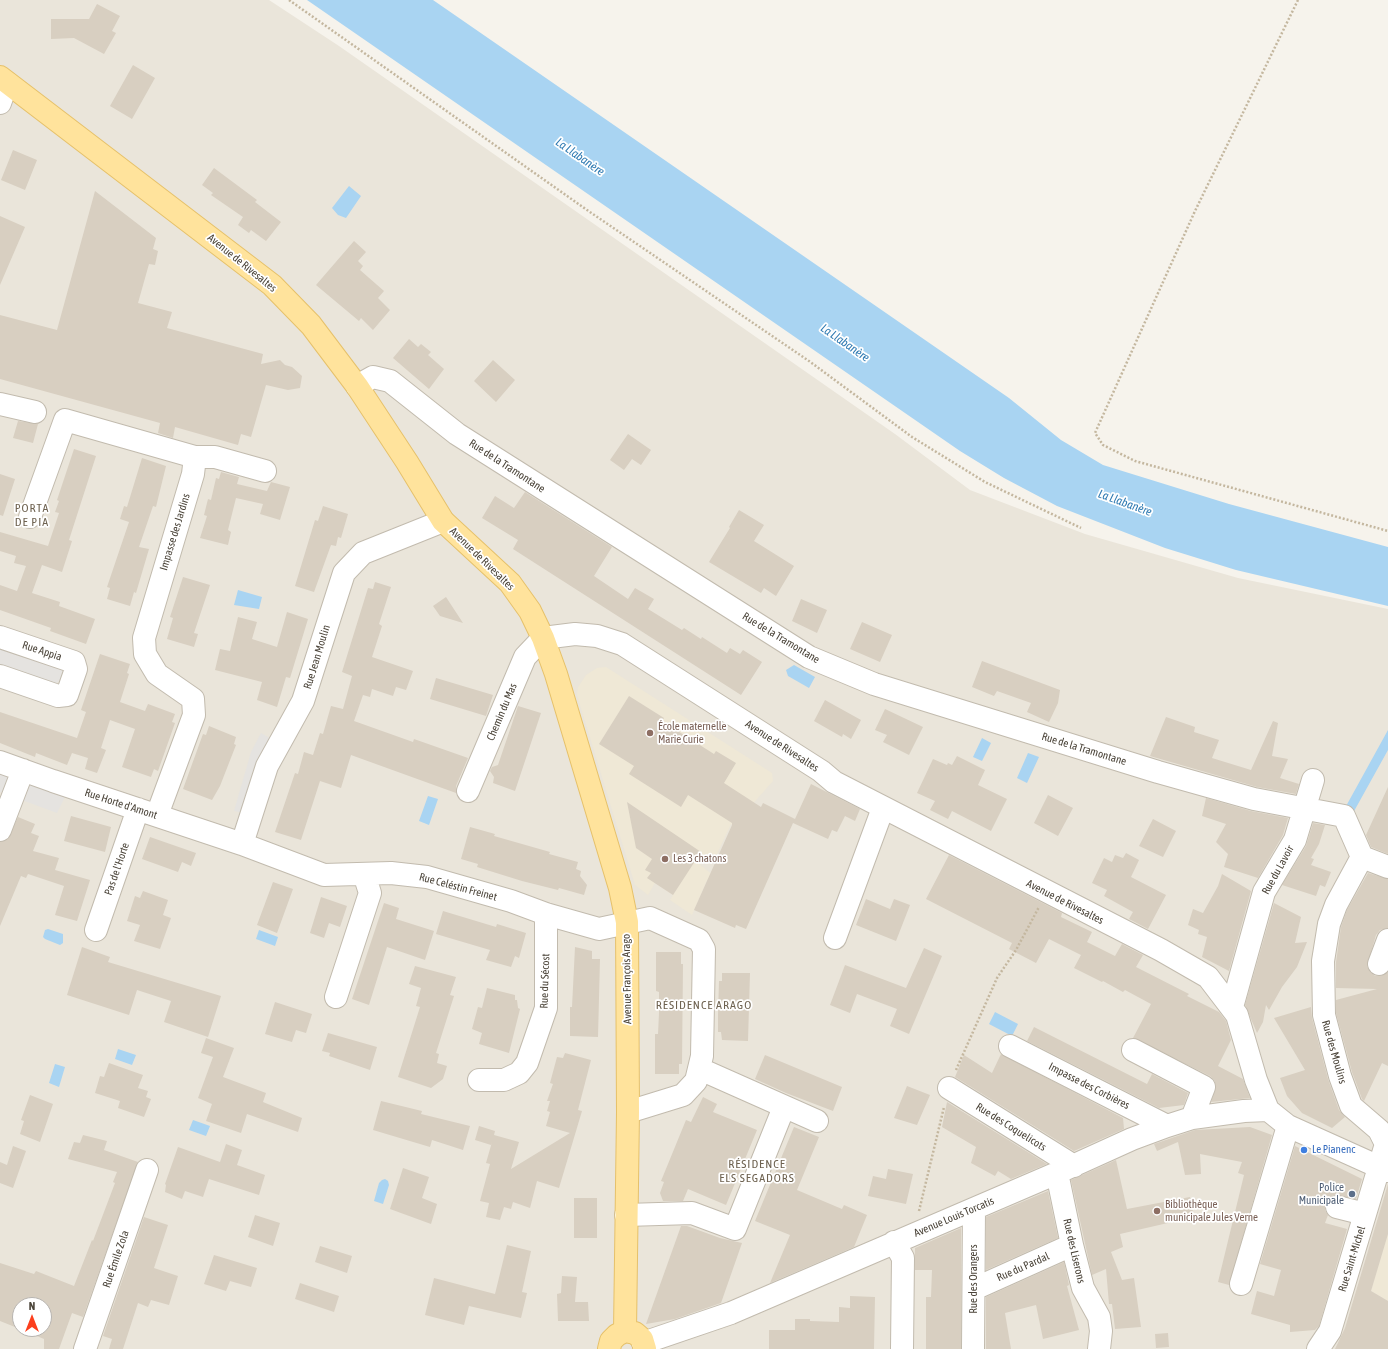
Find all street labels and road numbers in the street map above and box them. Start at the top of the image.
street label: Avenue de Rivesaltes [205,231,279,295]
street label: Rue de la Tramontane [467,437,547,495]
street label: Impasse des Jardins [157,492,193,572]
street label: Avenue de Rivesaltes [447,525,517,593]
street label: Rue de la Tramontane [740,610,822,666]
street label: Rue Jean Moulin [301,623,333,691]
street label: Rue Appia [21,638,63,664]
street label: Chemin du Mas [484,681,520,743]
street label: Avenue de Rivesaltes [743,717,821,775]
street label: Rue de la Tramontane [1040,730,1128,768]
street label: Rue Horte d'Amont [83,786,159,822]
street label: Pas de l'Horte [102,841,132,897]
street label: Rue du Lavoir [1259,843,1297,897]
street label: Rue Celéstin Freinet [418,870,498,904]
street label: Avenue de Rivesaltes [1024,877,1106,927]
street label: Avenue François Arago [620,934,634,1024]
street label: Rue du Sécost [537,953,553,1009]
street label: Rue des Moulins [1319,1019,1349,1085]
street label: Impasse des Corbières [1046,1060,1132,1112]
street label: Rue des Coquelicots [973,1100,1049,1154]
street label: Avenue Louis Torcatis [912,1194,996,1240]
street label: Rue des Liserons [1060,1217,1088,1285]
street label: Rue Saint-Michel [1336,1225,1368,1293]
street label: Rue Émile Zola [100,1229,132,1289]
street label: Rue des Orangers [967,1244,981,1314]
street label: Rue du Pardal [995,1250,1051,1284]

